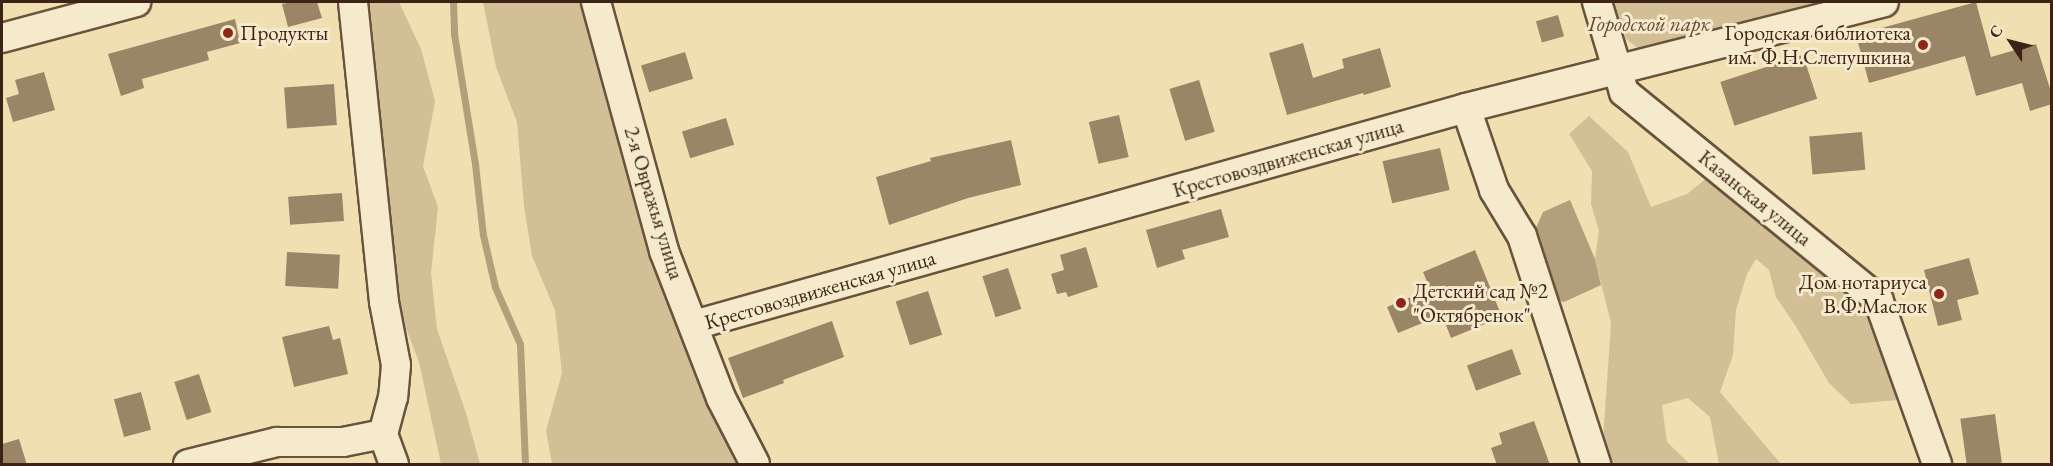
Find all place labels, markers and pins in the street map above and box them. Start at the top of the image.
place label: Продукты [240,20,328,46]
place label: Городская библиотека им. Ф.Н.Слепушкина [1724,20,1911,70]
marker: Продукты [221,26,235,40]
marker: Городская библиотека им. Ф.Н.Слепушкина [1916,38,1930,52]
place label: Дом нотариуса В.Ф.Маслок [1799,269,1927,319]
place label: Детский сад №2 "Октябренок" [1413,278,1548,328]
marker: Дом нотариуса В.Ф.Маслок [1932,287,1946,301]
marker: Детский сад №2 "Октябренок" [1394,296,1408,310]

